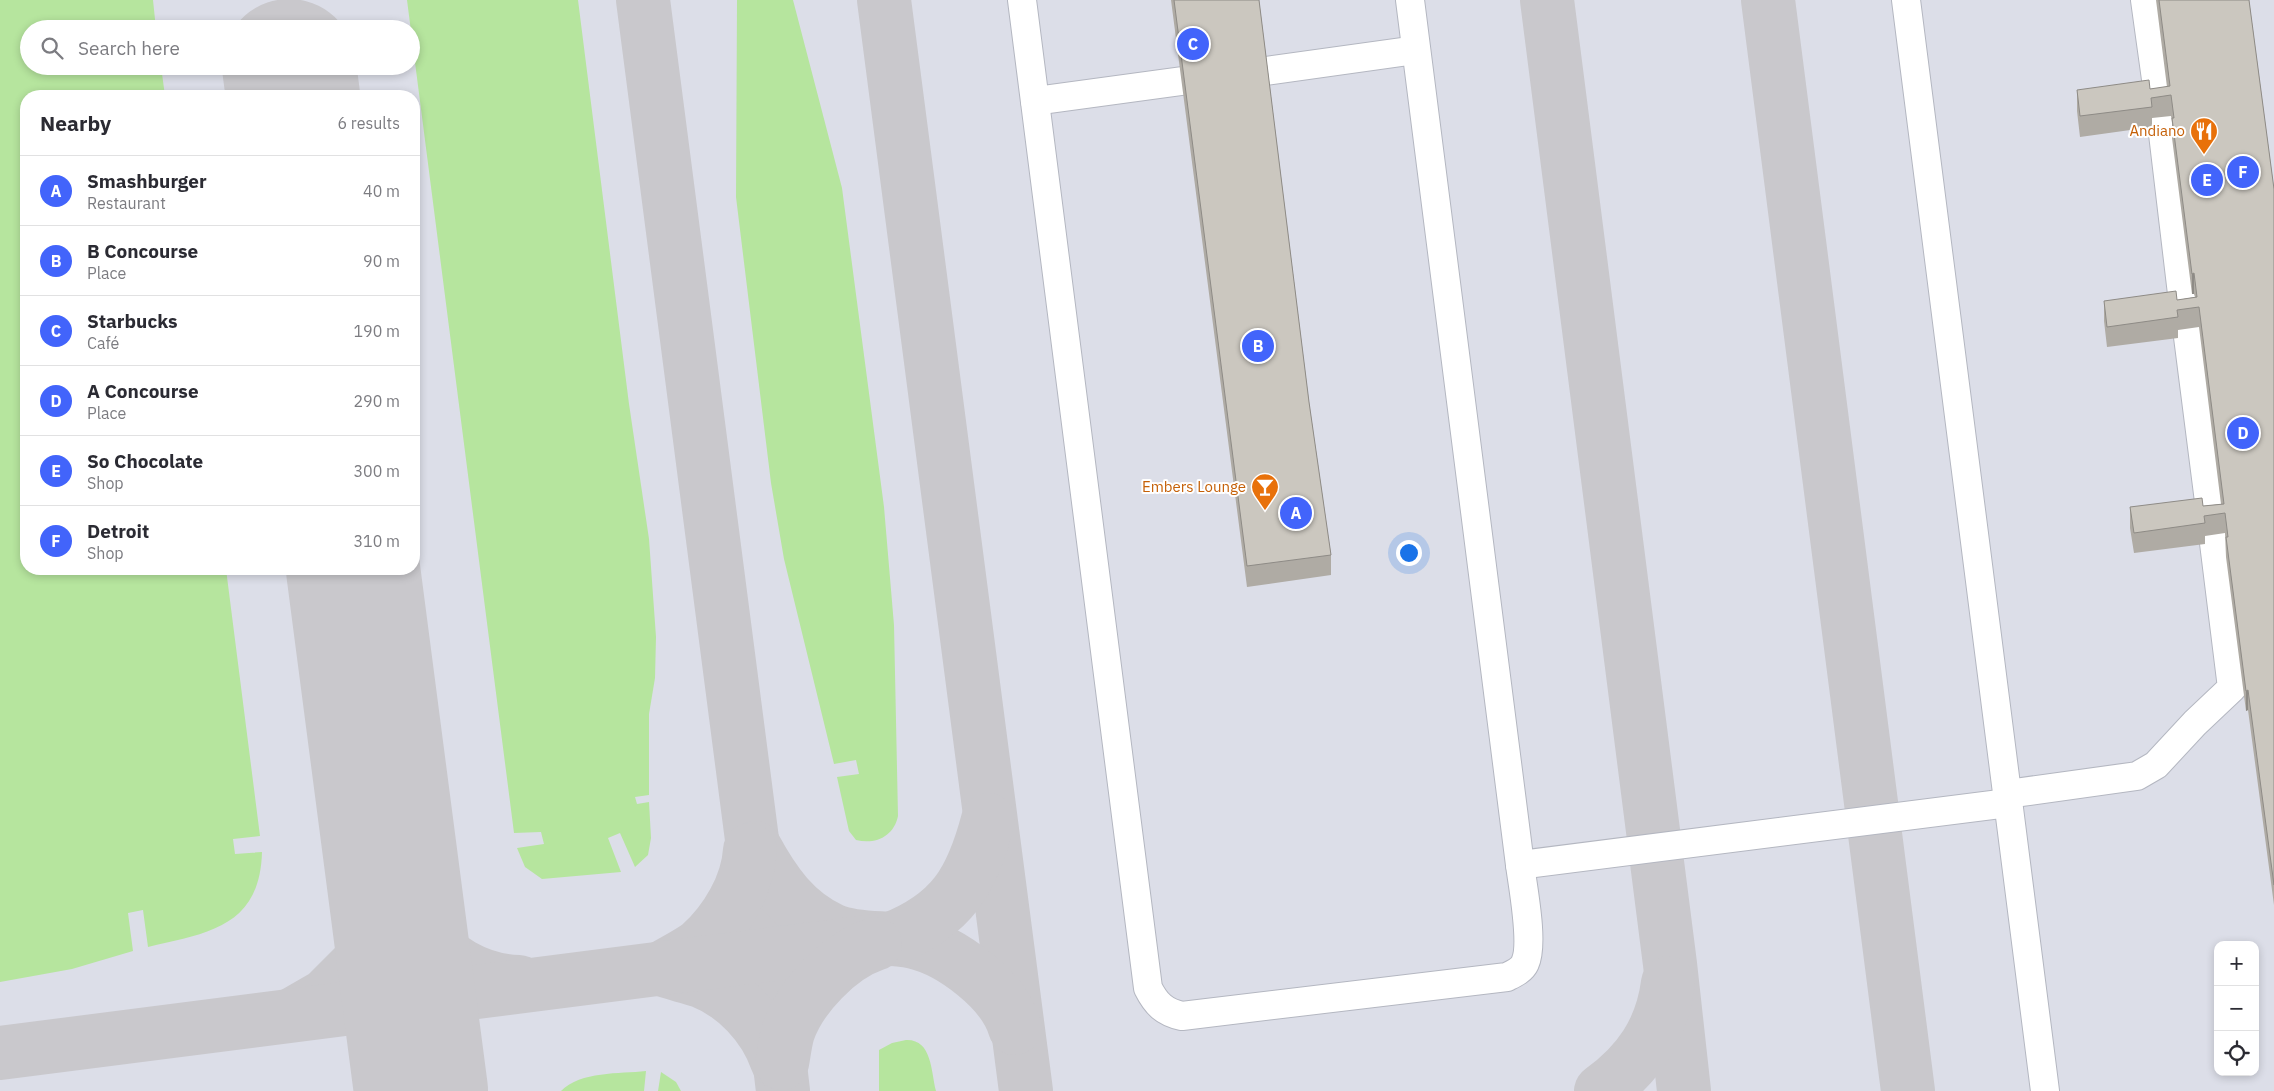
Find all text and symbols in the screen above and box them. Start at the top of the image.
search box [20,20,420,75]
pin: C [1177,25,1209,63]
icon: search [38,34,66,62]
text: Search here [78,36,180,60]
text: Nearby [40,109,111,137]
text: 6 results [337,113,400,133]
restaurant icon: Andiano [2189,116,2219,155]
place label: Andiano [2129,121,2185,140]
pin: F [2227,153,2259,191]
pin: E [2191,161,2223,199]
text: Smashburger [87,169,207,193]
text: A [51,181,61,201]
text: 40 m [363,181,400,201]
text: Restaurant [87,193,166,213]
text: B Concourse [87,239,198,263]
text: B [51,251,61,271]
text: 90 m [363,251,400,271]
text: Place [87,263,126,283]
text: Starbucks [87,309,178,333]
text: C [51,321,61,341]
text: 190 m [353,321,400,341]
pin: B [1242,327,1274,365]
text: Café [87,333,119,353]
text: A Concourse [87,379,199,403]
text: D [50,391,62,411]
text: 290 m [353,391,400,411]
text: Place [87,403,126,423]
pin: D [2227,414,2259,452]
text: So Chocolate [87,449,203,473]
text: E [51,461,61,481]
text: 300 m [353,461,400,481]
bar icon: Embers Lounge [1250,472,1280,511]
text: Shop [87,473,124,493]
place label: Embers Lounge [1142,477,1246,496]
pin: A [1280,494,1312,532]
text: Detroit [87,519,149,543]
text: F [51,531,61,551]
text: 310 m [353,531,400,551]
your location [1396,540,1422,566]
text: Shop [87,543,124,563]
map controls [2214,941,2259,1076]
button: + [2214,941,2259,986]
button: − [2214,986,2259,1031]
button: locate [2214,1031,2259,1076]

